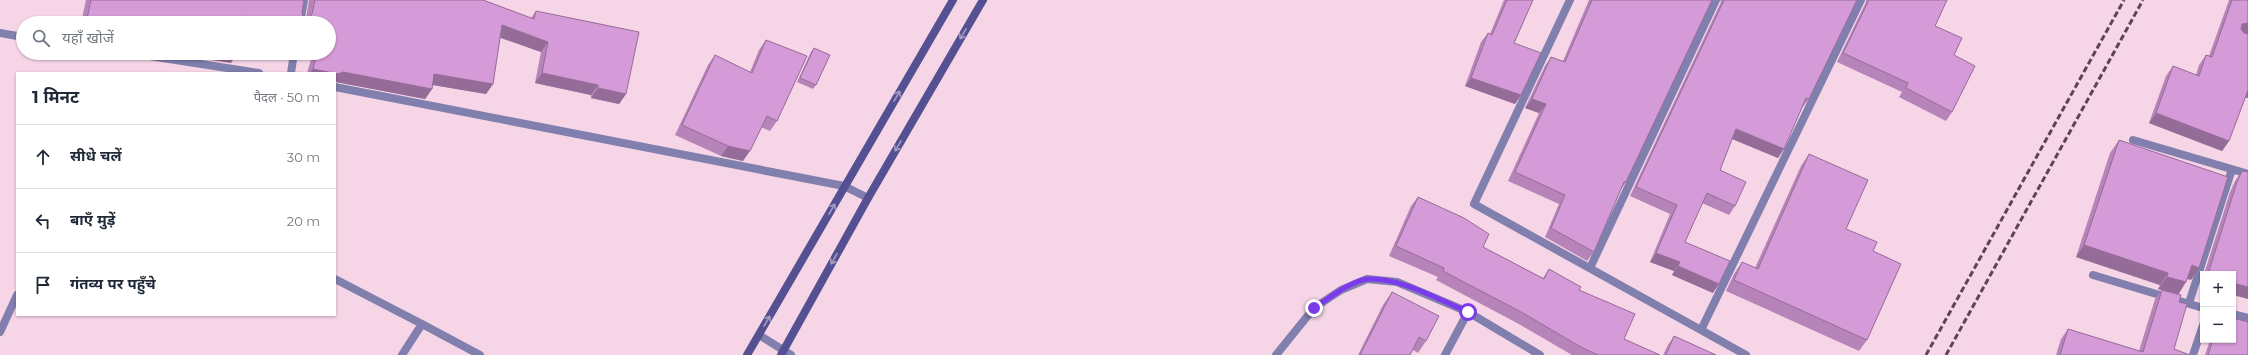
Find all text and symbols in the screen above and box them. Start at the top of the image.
search box [16,16,336,60]
icon: search [30,27,52,49]
text: यहाँ खोजें [62,28,114,47]
one-way arrow [959,28,967,40]
text: 1 मिनट [32,87,79,107]
text: पैदल · 50 m [254,89,320,105]
one-way arrow [893,90,901,102]
one-way arrow [894,140,902,152]
icon: ahead [32,146,54,168]
text: सीधे चलें [70,146,122,165]
text: 30 m [287,149,320,165]
one-way arrow [828,203,836,215]
icon: left [32,210,54,232]
text: बाएँ मुड़ें [70,210,115,229]
text: 20 m [287,213,320,229]
one-way arrow [830,253,838,265]
map controls [2200,271,2236,343]
button: + [2200,271,2236,307]
icon: arrive [32,274,54,296]
text: गंतव्य पर पहुँचे [70,274,156,293]
route end [1305,299,1323,317]
route start [1459,303,1477,321]
button: − [2200,307,2236,343]
one-way arrow [763,315,771,327]

